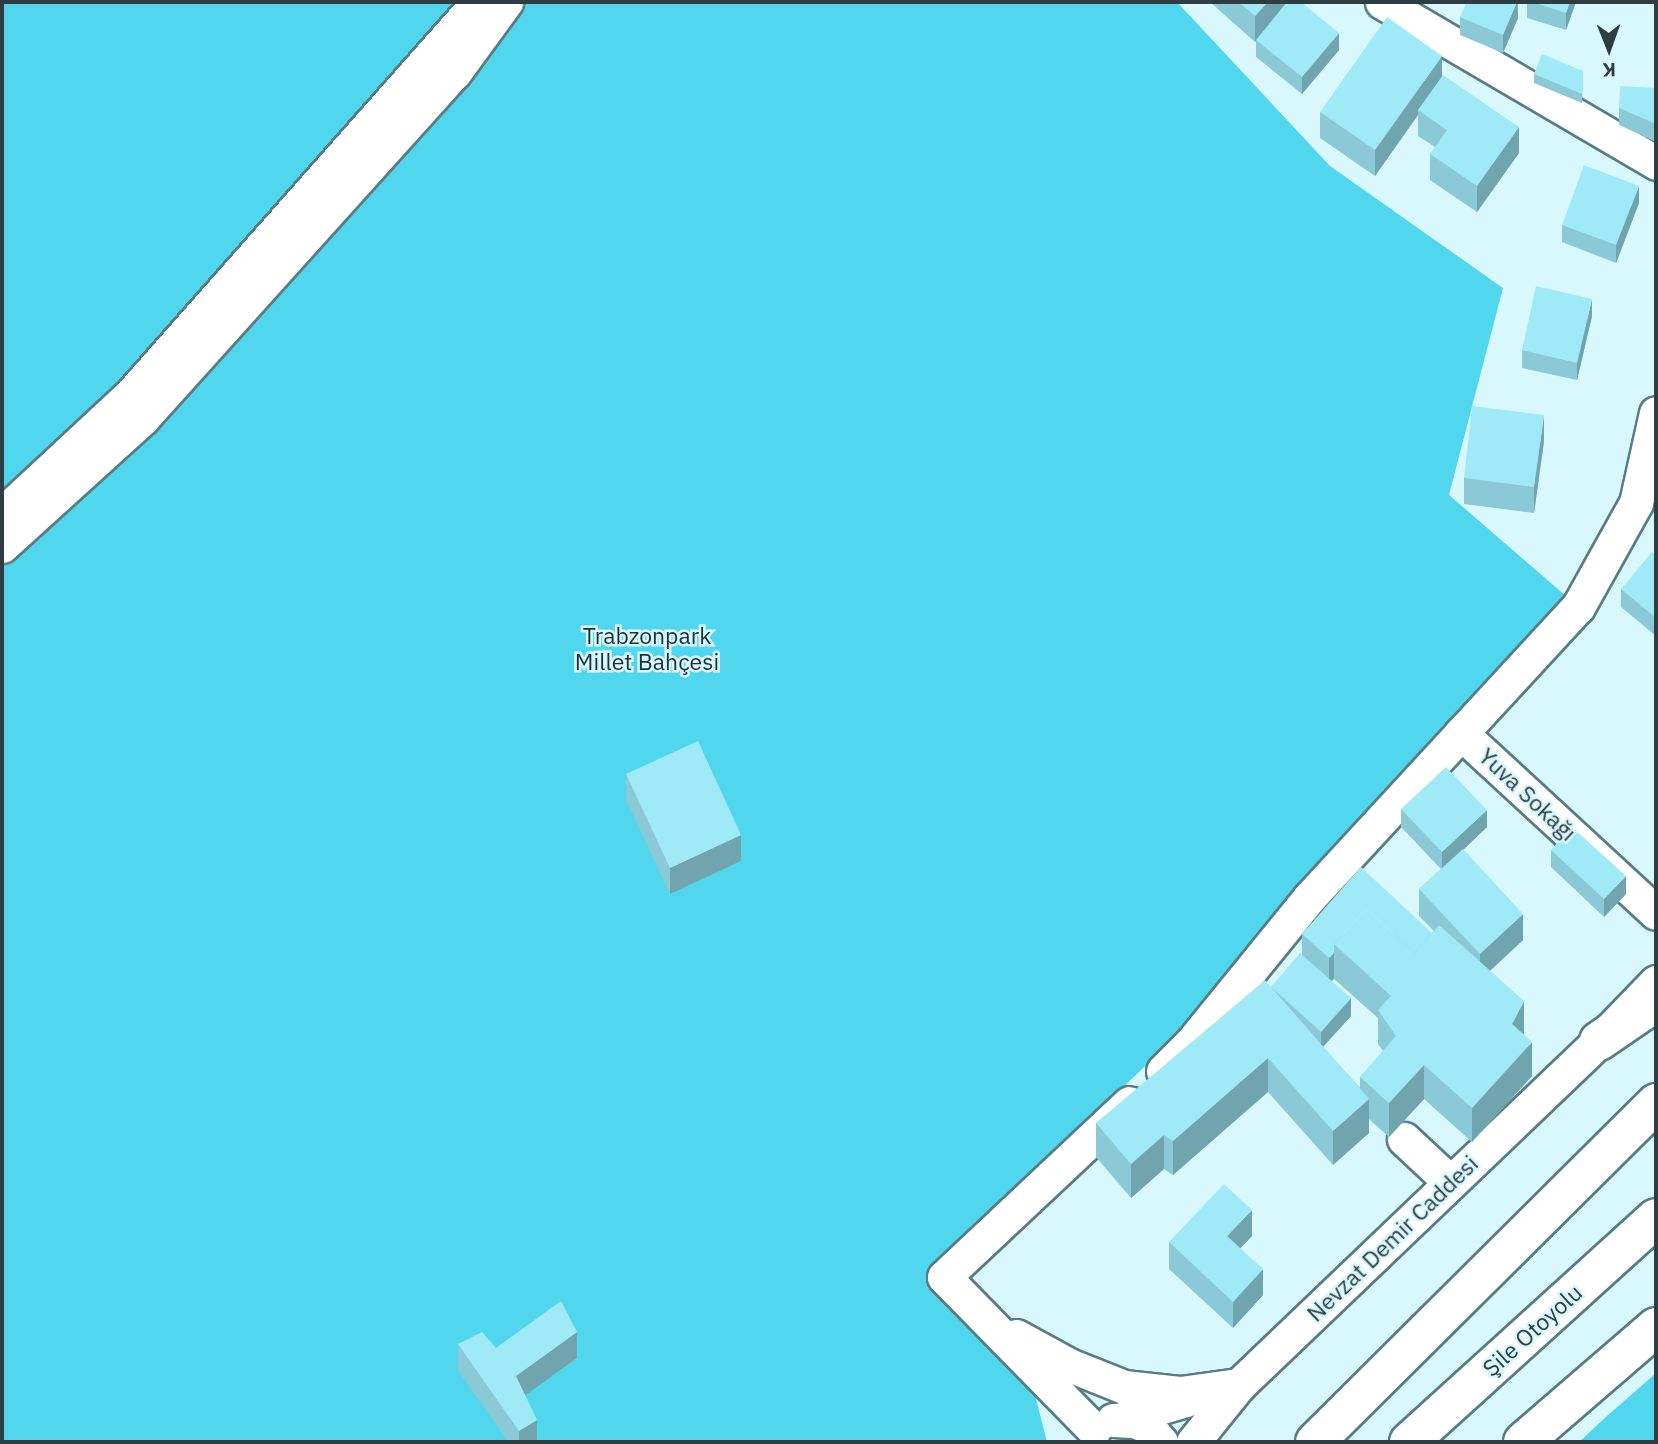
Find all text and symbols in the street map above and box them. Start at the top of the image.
north arrow [1574,14,1644,84]
text: K [1603,58,1616,82]
park label: Trabzonpark Millet Bahçesi [575,621,719,675]
street label: Yuva Sokağı [1473,742,1583,846]
street label: Nevzat Demir Caddesi [1301,1149,1483,1327]
street label: Şile Otoyolu [1477,1278,1587,1382]

